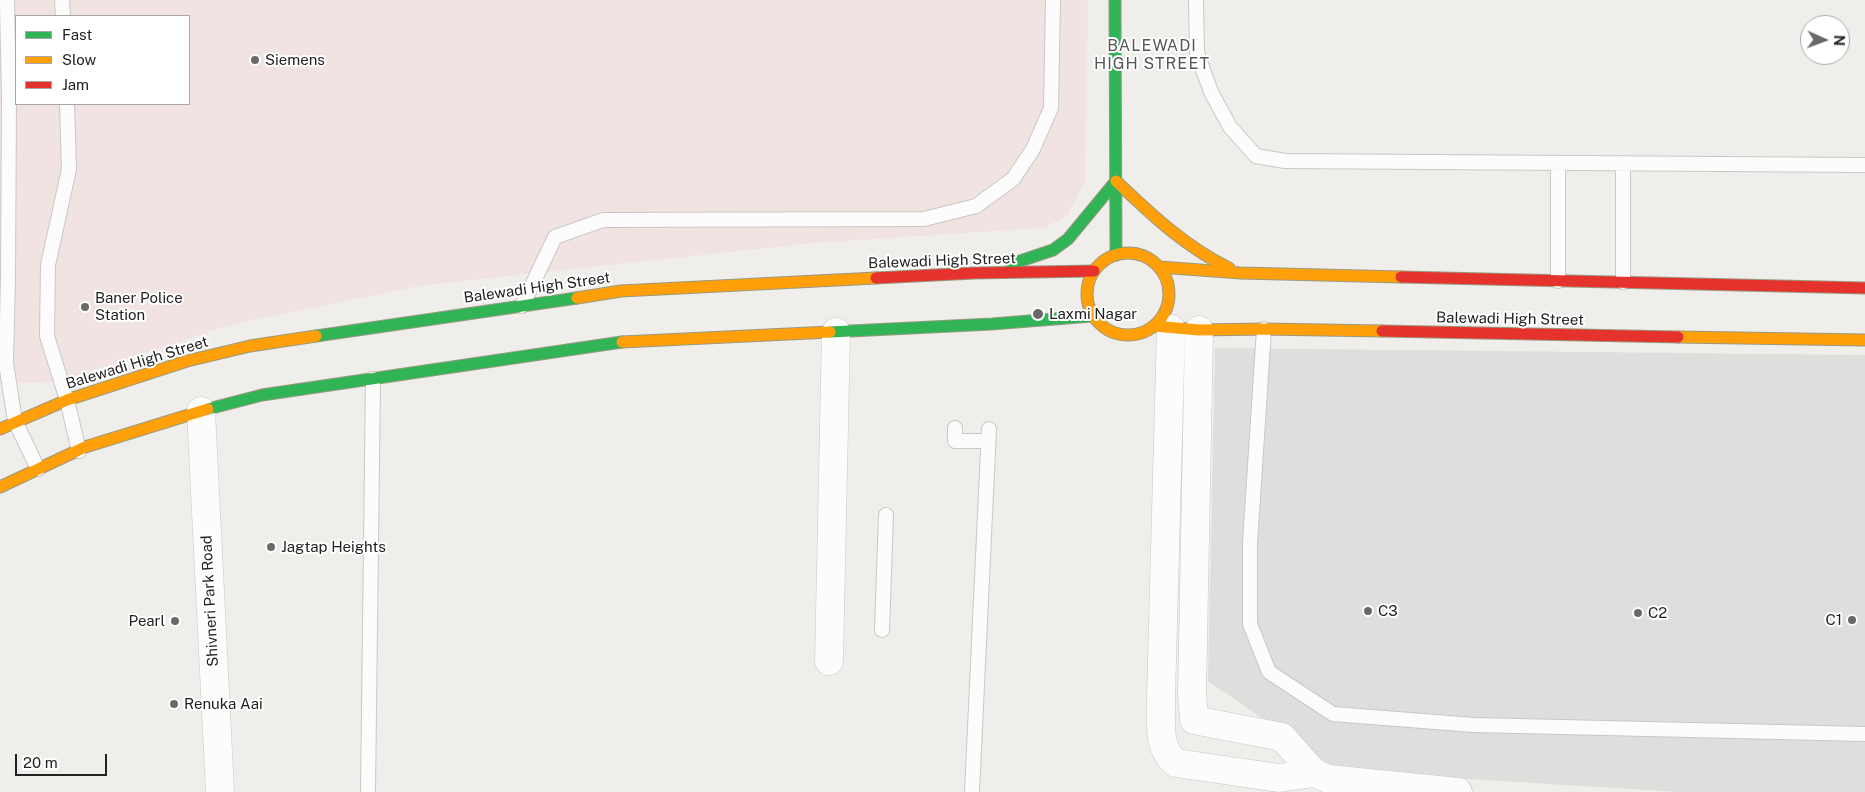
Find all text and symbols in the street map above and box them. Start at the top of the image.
legend [15,15,190,105]
north arrow [1800,15,1850,65]
text: Fast [62,26,92,43]
text: N [1831,35,1847,46]
district label: BALEWADI HIGH STREET [1093,36,1211,74]
text: Slow [62,51,96,68]
place label: Siemens [265,51,325,69]
marker: Siemens [249,54,261,66]
text: Jam [62,76,89,93]
street label: Balewadi High Street [868,249,1016,273]
street label: Balewadi High Street [463,269,611,307]
place label: Baner Police Station [95,289,183,324]
marker: Baner Police Station [79,301,91,313]
place label: Laxmi Nagar [1049,305,1137,323]
marker: Laxmi Nagar [1031,307,1045,321]
street label: Balewadi High Street [1436,309,1584,329]
street label: Balewadi High Street [64,333,210,393]
street label: Shivneri Park Road [198,535,222,667]
place label: Jagtap Heights [281,538,386,556]
marker: Jagtap Heights [265,541,277,553]
place label: C3 [1378,602,1398,620]
place label: C2 [1648,604,1667,622]
marker: C3 [1362,605,1374,617]
marker: C2 [1632,607,1644,619]
place label: C1 [1826,611,1842,629]
place label: Pearl [128,612,165,630]
marker: C1 [1846,614,1858,626]
marker: Pearl [169,615,181,627]
place label: Renuka Aai [184,695,263,713]
marker: Renuka Aai [168,698,180,710]
scale bar [18,744,110,776]
text: 20 m [23,754,58,771]

